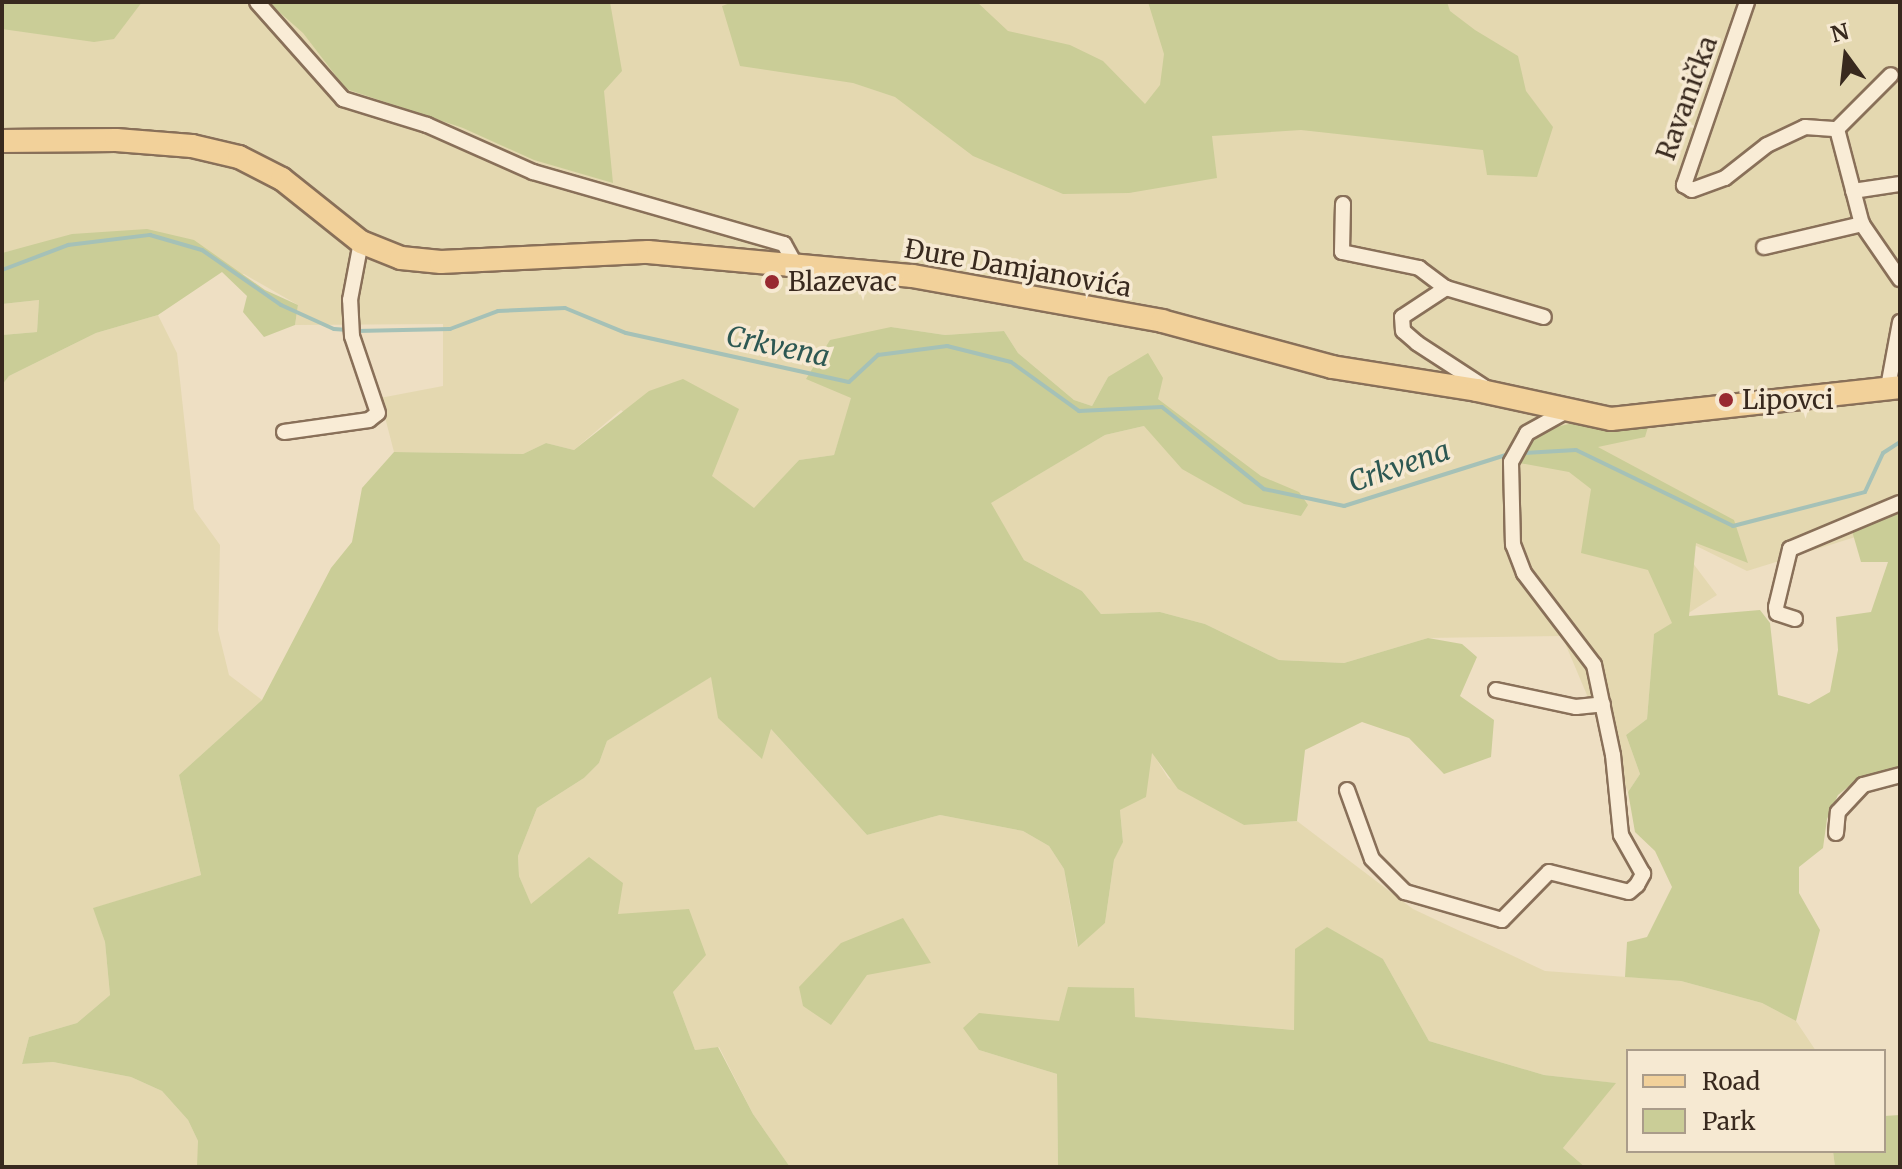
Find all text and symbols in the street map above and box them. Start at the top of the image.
north arrow [1806,16,1886,96]
text: N [1828,17,1852,49]
street label: Ravanička [1650,32,1724,164]
street label: Đure Damjanovića [902,233,1134,303]
place label: Blazevac [788,266,897,298]
marker: Blazevac [763,273,781,291]
water label: Crkvena [723,319,833,373]
place label: Lipovci [1742,384,1834,416]
marker: Lipovci [1717,391,1735,409]
water label: Crkvena [1344,433,1454,499]
legend [1626,1049,1886,1153]
text: Road [1702,1066,1760,1097]
text: Park [1702,1106,1755,1137]

